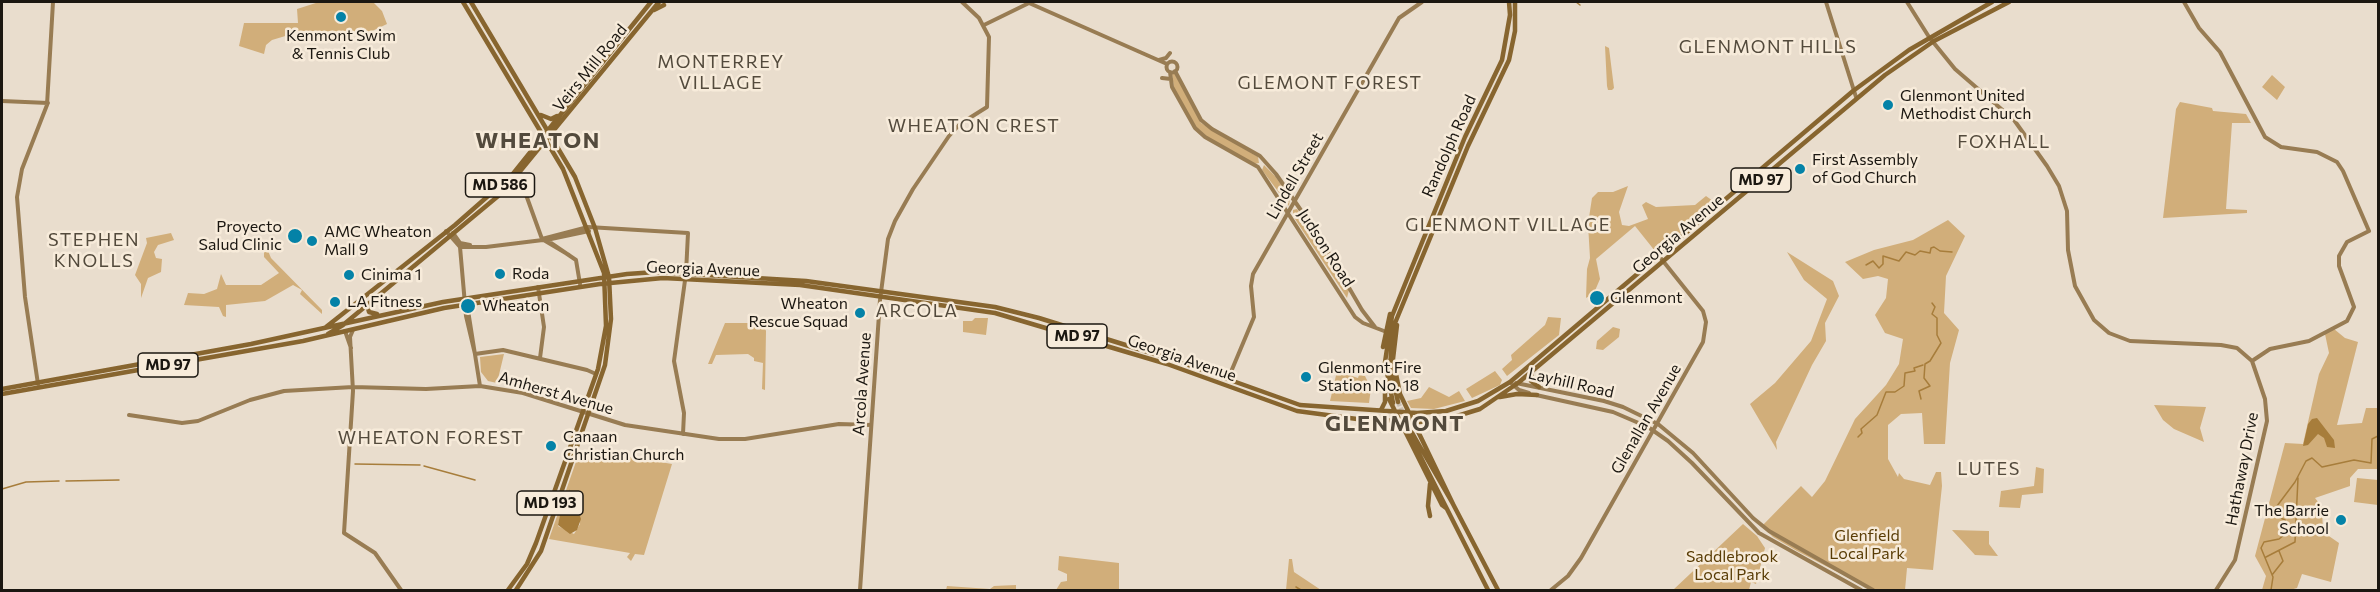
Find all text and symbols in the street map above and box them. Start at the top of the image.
marker: Kenmont Swim & Tennis Club [334,10,348,24]
street label: Veirs Mill Road [549,20,631,116]
place label: Kenmont Swim & Tennis Club [286,26,396,64]
district label: GLENMONT HILLS [1679,36,1857,58]
district label: MONTERREY VILLAGE [657,51,785,94]
district label: GLEMONT FOREST [1238,72,1422,94]
place label: Glenmont United Methodist Church [1900,86,2031,124]
street label: Randolph Road [1418,92,1480,200]
marker: Glenmont United Methodist Church [1881,98,1895,112]
district label: WHEATON CREST [888,115,1060,137]
district label: WHEATON [475,128,601,154]
street label: Lindell Street [1263,129,1327,223]
district label: FOXHALL [1957,131,2051,153]
place label: First Assembly of God Church [1812,150,1918,188]
marker: First Assembly of God Church [1793,162,1807,176]
road number: MD 97 [1731,168,1791,192]
road number: MD 586 [466,173,534,197]
street label: Georgia Avenue [1628,190,1728,278]
street label: Judson Road [1294,205,1358,291]
district label: GLENMONT VILLAGE [1405,214,1611,236]
place label: Proyecto Salud Clinic [199,217,282,255]
place label: AMC Wheaton Mall 9 [324,222,432,260]
marker: Proyecto Salud Clinic [286,227,304,245]
district label: STEPHEN KNOLLS [48,229,140,272]
marker: AMC Wheaton Mall 9 [305,234,319,248]
street label: Georgia Avenue [646,257,760,281]
place label: Roda [512,264,549,284]
place label: Cinima 1 [361,265,422,285]
marker: Roda [493,267,507,281]
marker: Cinima 1 [342,268,356,282]
place label: Glenmont [1610,288,1683,308]
marker: Glenmont [1588,289,1606,307]
place label: LA Fitness [347,292,422,312]
place label: Wheaton Rescue Squad [748,294,848,332]
marker: LA Fitness [328,295,342,309]
place label: Wheaton [482,296,549,316]
marker: Wheaton [459,297,477,315]
district label: ARCOLA [876,300,958,322]
marker: Wheaton Rescue Squad [853,306,867,320]
road number: MD 97 [1047,324,1107,348]
street label: Georgia Avenue [1125,330,1239,386]
street label: Arcola Avenue [849,332,875,436]
road number: MD 97 [138,353,198,377]
place label: Glenmont Fire Station No. 18 [1318,358,1422,396]
street label: Glenallan Avenue [1607,361,1685,477]
street label: Layhill Road [1526,364,1616,402]
street label: Amherst Avenue [496,367,616,419]
marker: Glenmont Fire Station No. 18 [1299,370,1313,384]
district label: GLENMONT [1325,411,1465,437]
street label: Hathaway Drive [2222,411,2262,527]
district label: WHEATON FOREST [338,427,524,449]
place label: Canaan Christian Church [563,427,684,465]
marker: Canaan Christian Church [544,439,558,453]
district label: LUTES [1957,458,2021,480]
road number: MD 193 [517,491,583,515]
place label: The Barrie School [2254,501,2329,539]
marker: The Barrie School [2334,513,2348,527]
park label: Glenfield Local Park [1829,526,1905,564]
park label: Saddlebrook Local Park [1686,547,1778,585]

